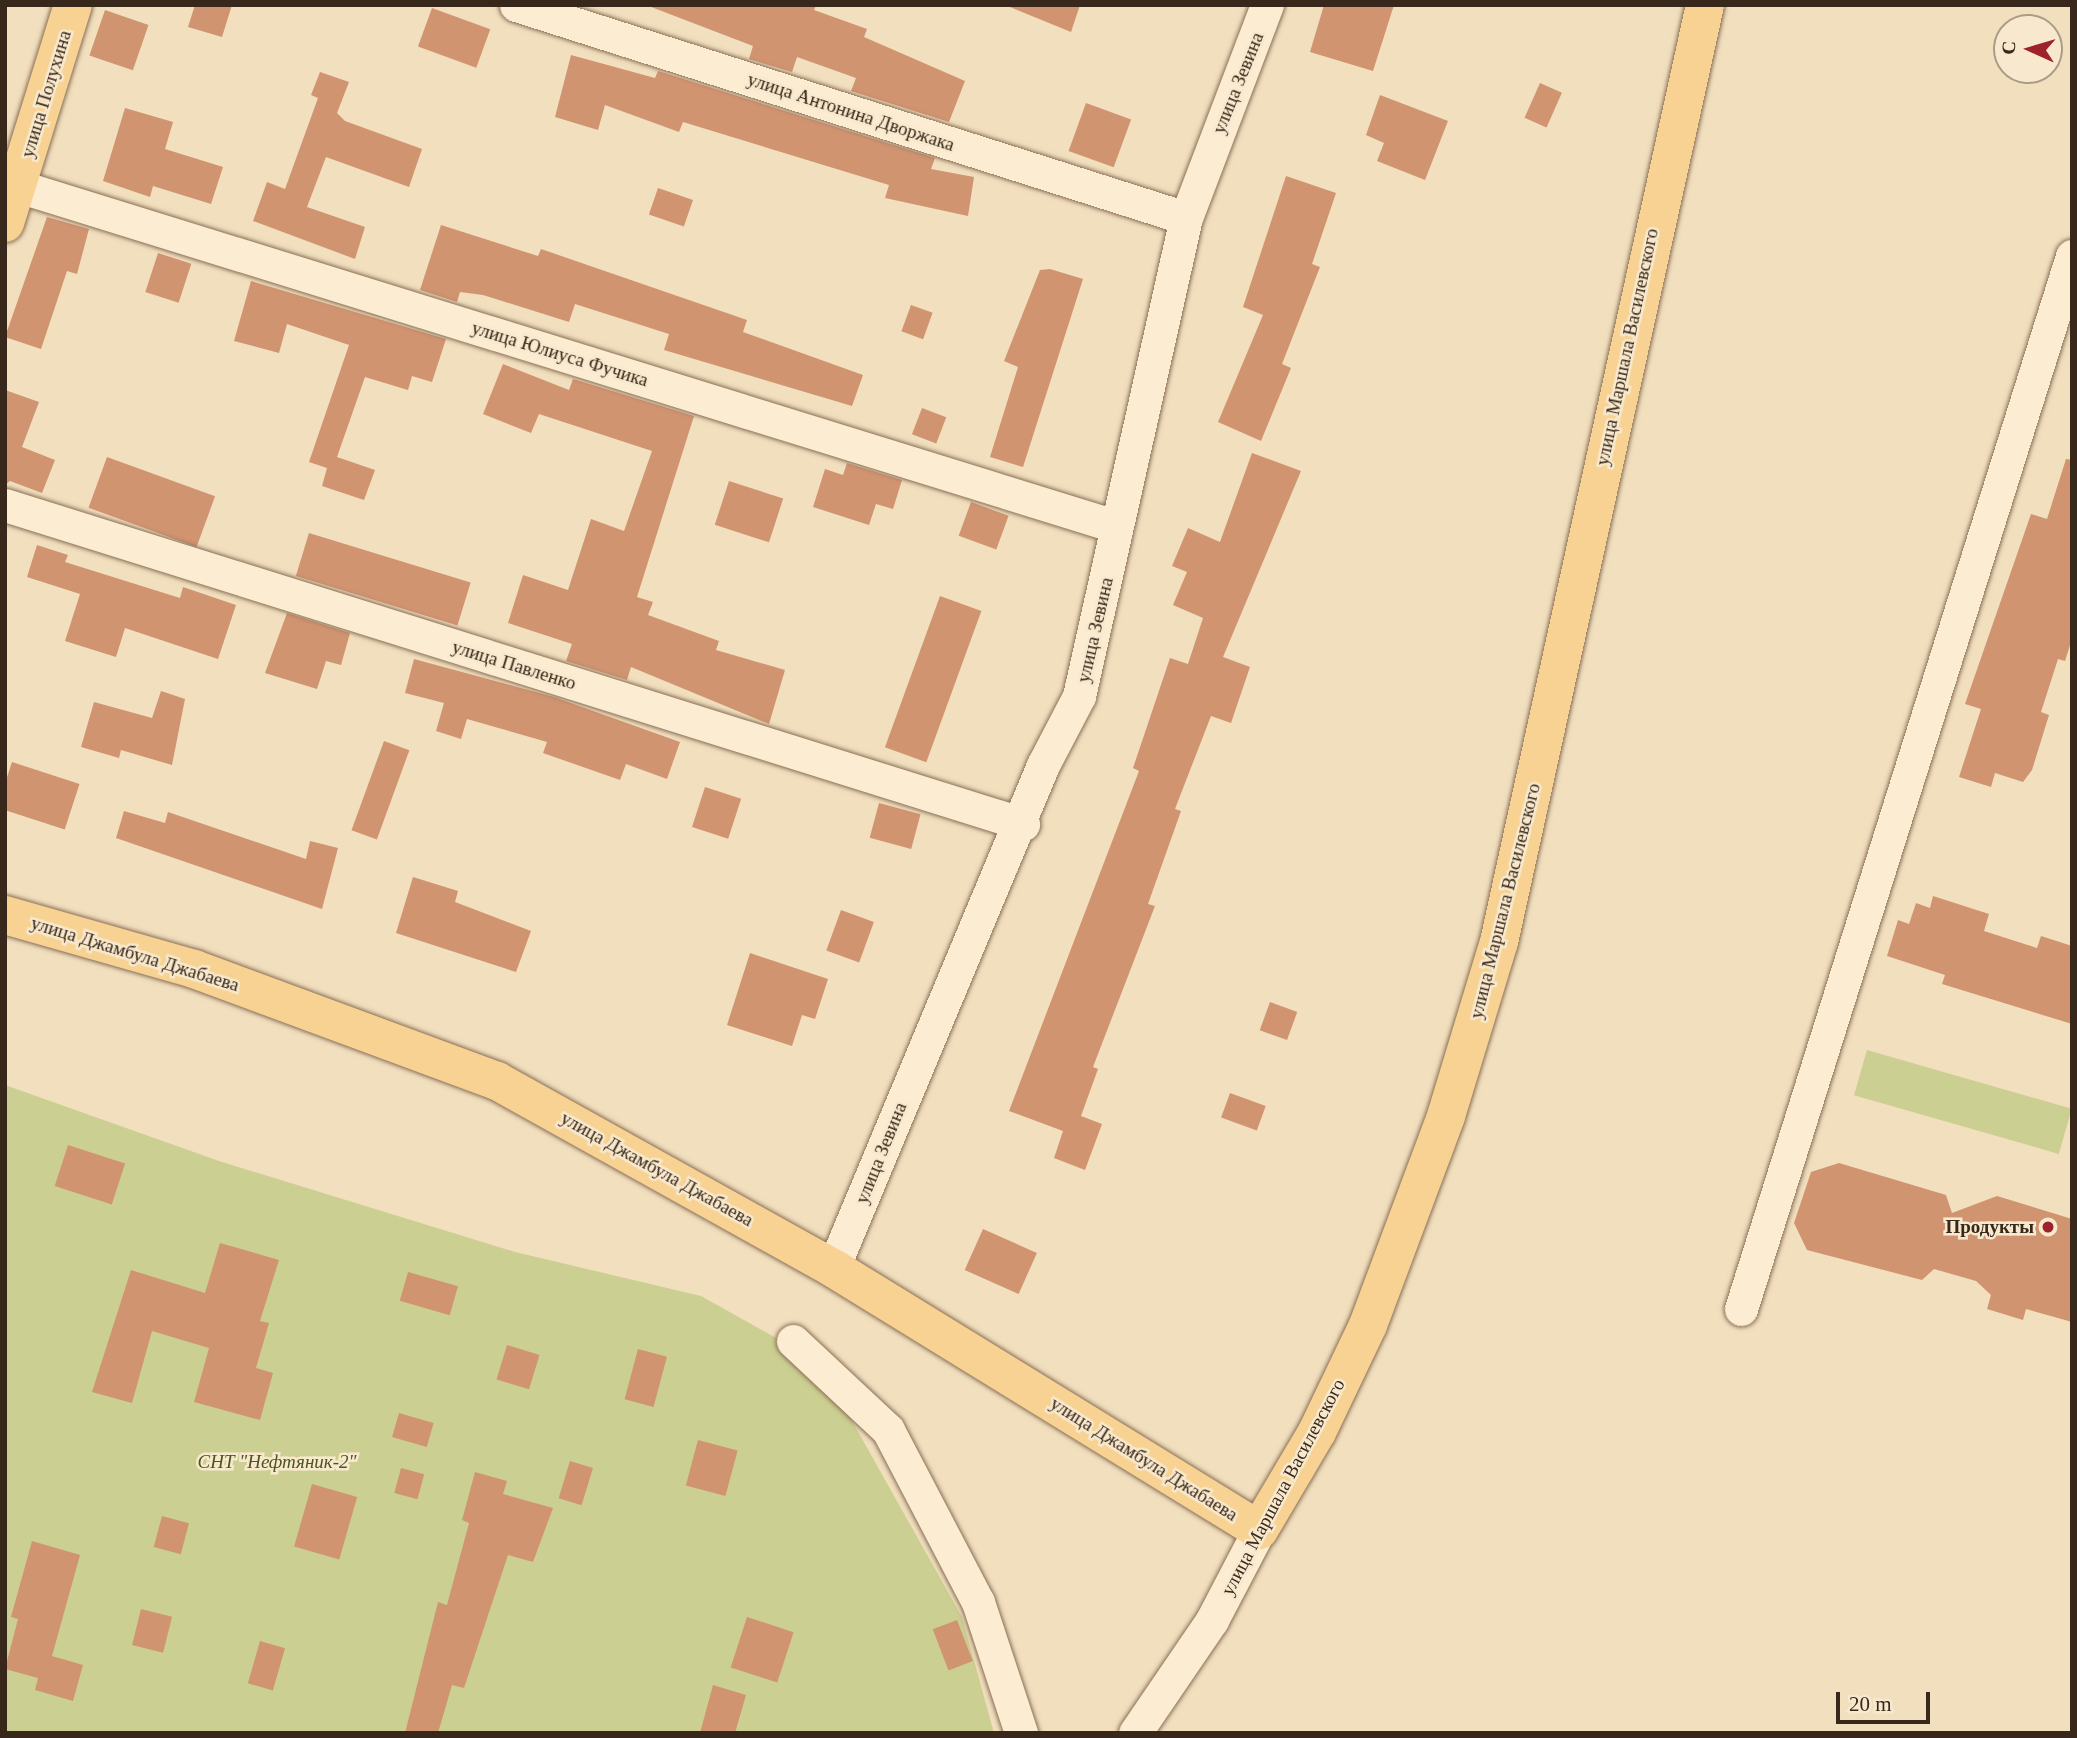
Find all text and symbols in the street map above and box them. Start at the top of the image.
north arrow [1993,14,2063,84]
street label: улица Полухина [16,28,76,160]
street label: улица Зевина [1207,29,1269,137]
text: С [1998,40,2020,55]
street label: улица Антонина Дворжака [745,68,957,156]
street label: улица Маршала Василевского [1591,226,1663,468]
street label: улица Юлиуса Фучика [469,316,651,392]
street label: улица Зевина [1072,575,1118,685]
street label: улица Павленко [449,635,579,695]
street label: улица Маршала Василевского [1465,781,1545,1021]
street label: улица Джамбула Джабаева [28,911,242,997]
street label: улица Зевина [850,1099,912,1207]
street label: улица Джамбула Джабаева [557,1107,757,1231]
place label: Продукты [1945,1216,2034,1238]
marker: Продукты [2040,1219,2056,1235]
street label: улица Маршала Василевского [1216,1375,1350,1599]
street label: улица Джамбула Джабаева [1046,1392,1242,1526]
park label: СНТ "Нефтяник-2" [197,1451,357,1473]
scale bar [1839,1678,1934,1722]
text: 20 m [1849,1692,1892,1716]

